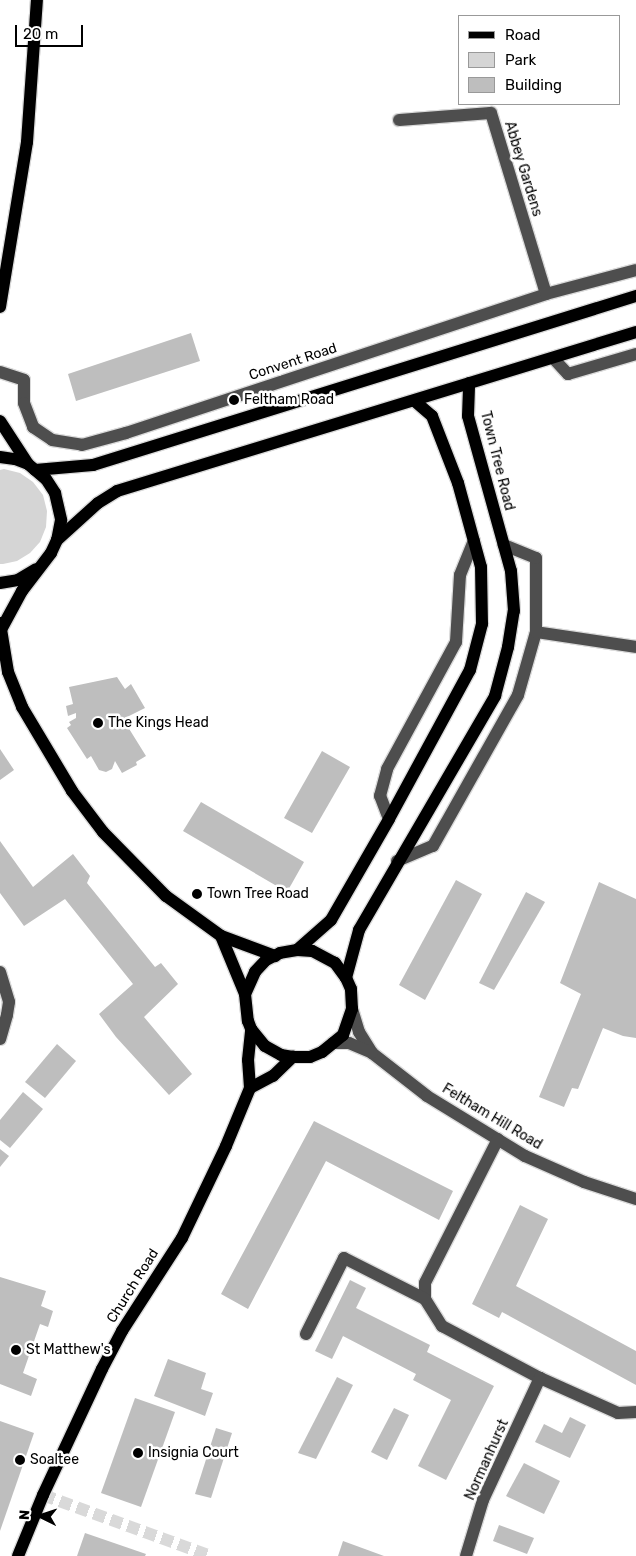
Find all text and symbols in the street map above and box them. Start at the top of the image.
scale bar [18,15,85,47]
legend [458,15,621,105]
text: 20 m [23,25,58,43]
text: Road [505,26,541,44]
text: Park [505,51,536,69]
text: Building [505,76,562,94]
street label: Abbey Gardens [500,119,546,219]
street label: Convent Road [247,340,339,384]
place label: Feltham Road [244,392,334,408]
marker: Feltham Road [228,394,240,406]
street label: Town Tree Road [476,409,518,513]
place label: The Kings Head [108,715,209,731]
marker: The Kings Head [92,717,104,729]
place label: Town Tree Road [207,886,309,902]
marker: Town Tree Road [191,888,203,900]
street label: Feltham Hill Road [439,1081,545,1153]
street label: Church Road [104,1246,162,1326]
place label: St Matthew's [26,1342,111,1358]
marker: St Matthew's [10,1344,22,1356]
street label: Normanhurst [462,1417,512,1503]
place label: Insignia Court [148,1445,239,1461]
marker: Insignia Court [132,1447,144,1459]
place label: Soaltee [30,1452,79,1468]
marker: Soaltee [14,1454,26,1466]
north arrow [15,1491,65,1541]
text: N [16,1509,33,1521]

